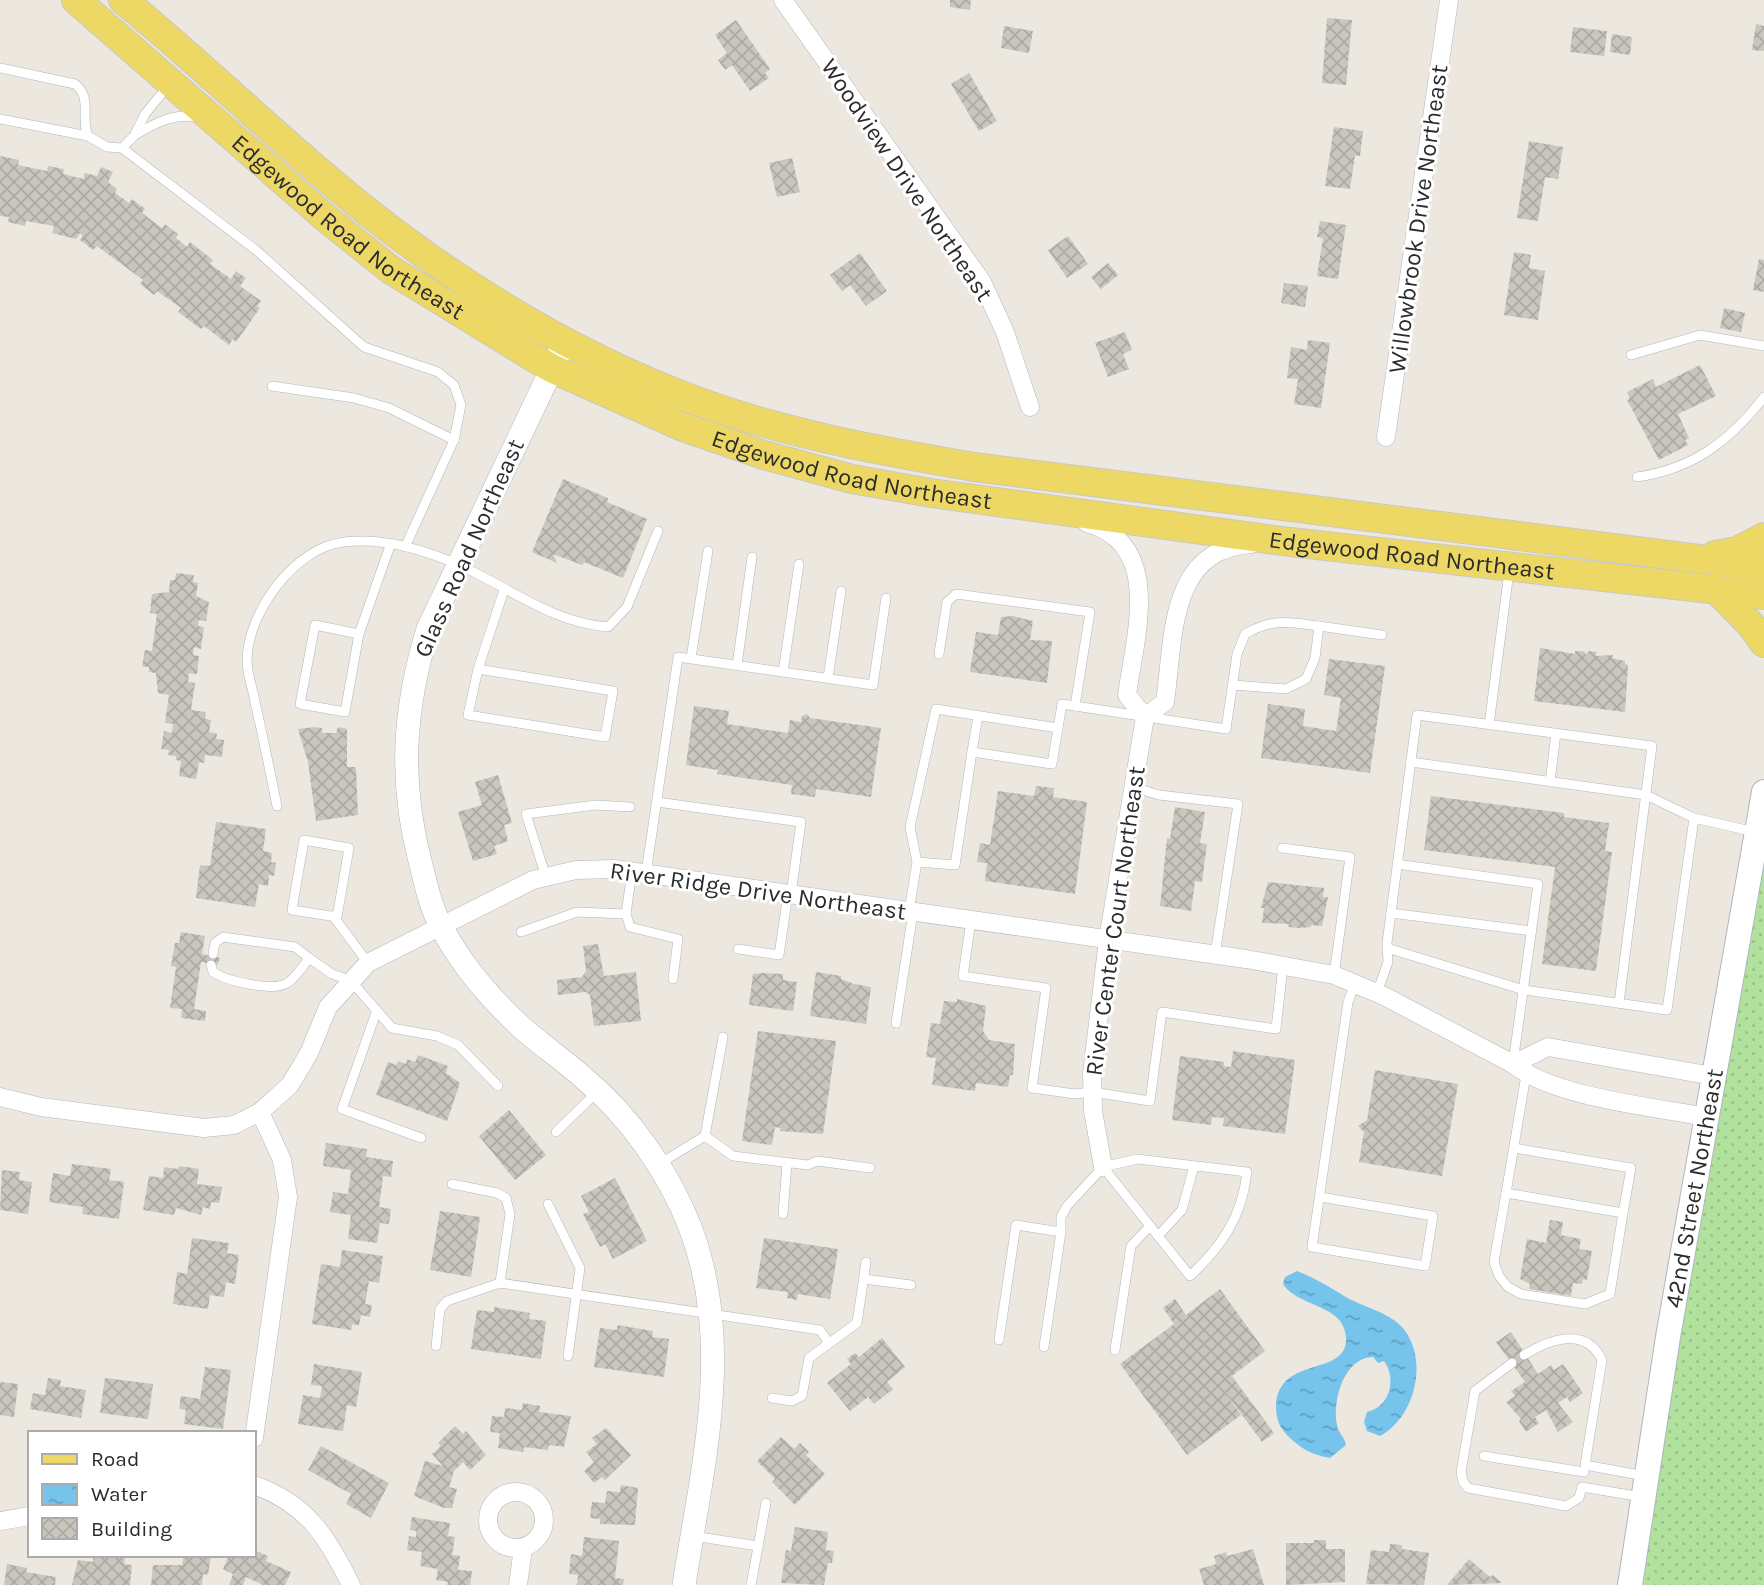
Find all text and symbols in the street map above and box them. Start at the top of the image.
street label: Woodview Drive Northeast [815,53,999,307]
street label: Willowbrook Drive Northeast [1382,63,1454,375]
street label: Edgewood Road Northeast [226,128,470,326]
street label: Edgewood Road Northeast [708,424,994,515]
street label: Glass Road Northeast [408,434,530,662]
street label: Edgewood Road Northeast [1267,525,1556,585]
street label: River Center Court Northeast [1079,764,1151,1078]
street label: River Ridge Drive Northeast [608,856,908,926]
street label: 42nd Street Northeast [1659,1066,1729,1310]
legend [28,1431,256,1557]
text: Road [91,1447,139,1471]
text: Water [91,1482,147,1506]
text: Building [91,1517,172,1541]

